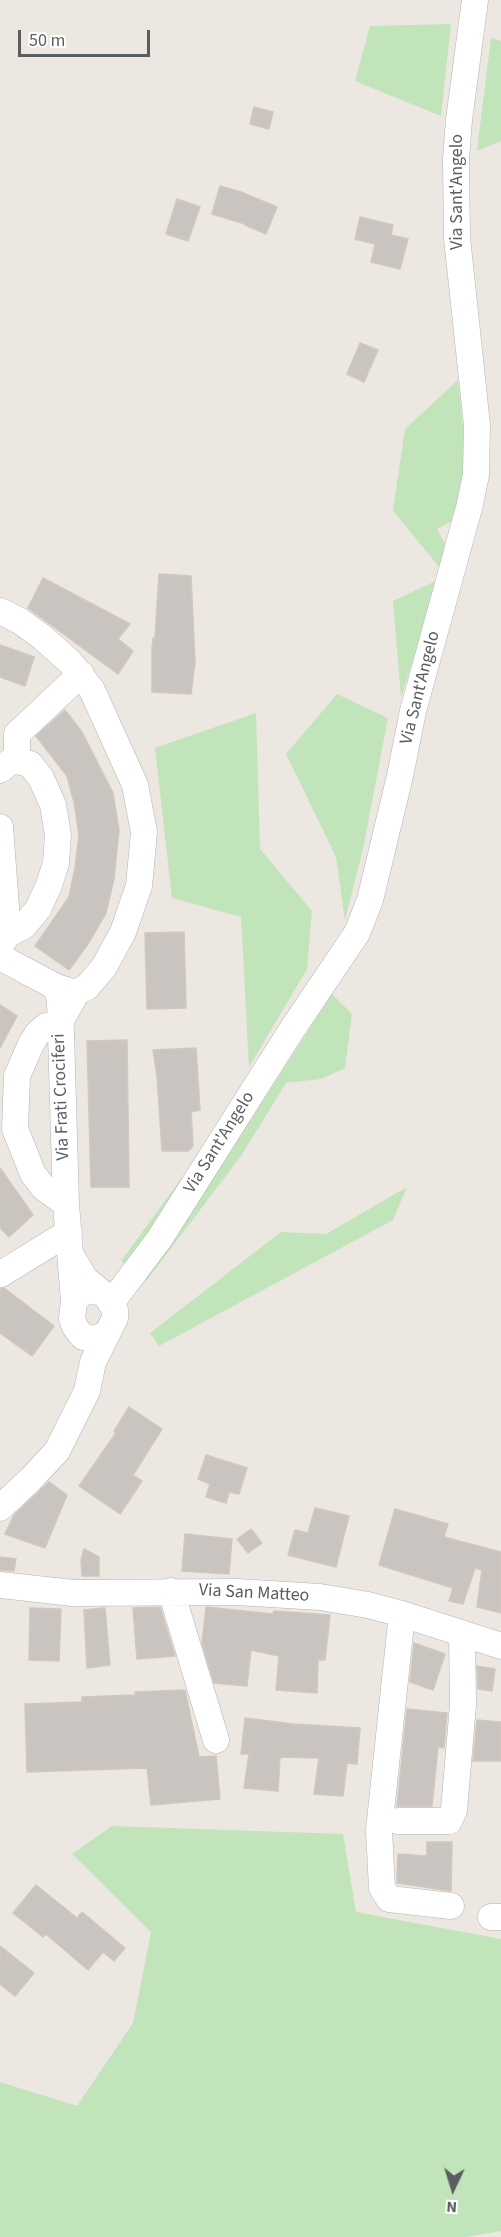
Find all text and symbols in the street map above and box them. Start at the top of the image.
scale bar [21,18,153,56]
text: 50 m [29,28,65,53]
street label: Via Sant'Angelo [447,134,469,250]
street label: Via Sant'Angelo [396,629,446,747]
street label: Via Frati Crociferi [49,1033,75,1161]
street label: Via Sant'Angelo [180,1088,260,1198]
street label: Via San Matteo [198,1580,310,1608]
north arrow [423,2159,483,2219]
text: N [446,2196,458,2218]

